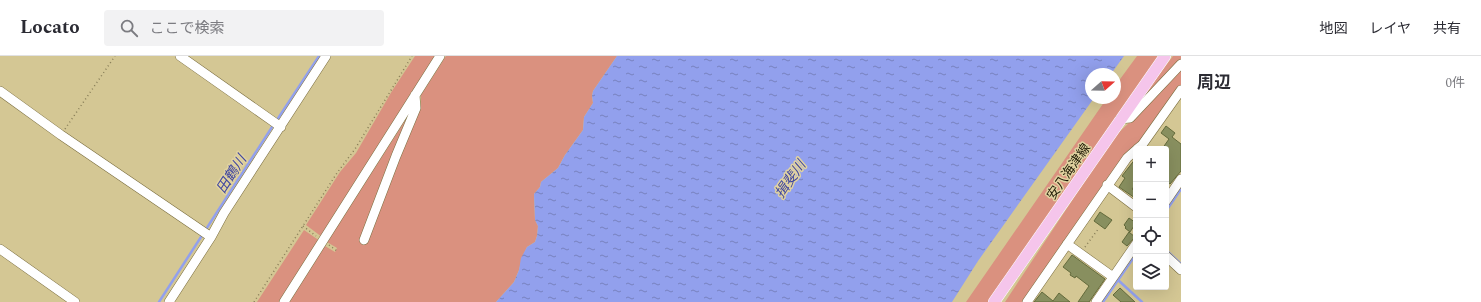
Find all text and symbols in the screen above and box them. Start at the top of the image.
search box [104,10,384,46]
text: Locato [20,13,80,42]
icon: search [118,17,140,39]
text: ここで検索 [150,17,225,40]
text: 地図 [1319,18,1347,39]
text: レイヤ [1369,18,1411,39]
text: 共有 [1433,18,1461,39]
north arrow [1085,68,1121,104]
text: 周辺 [1197,70,1231,96]
text: 0件 [1445,73,1465,93]
street label: 安八海津線 [1042,139,1096,204]
map controls [1133,146,1169,290]
button: + [1133,146,1169,182]
water label: 田鶴川 [211,149,253,198]
water label: 揖斐川 [770,154,812,203]
button: − [1133,182,1169,218]
button: locate [1133,218,1169,254]
button: layers [1133,254,1169,290]

